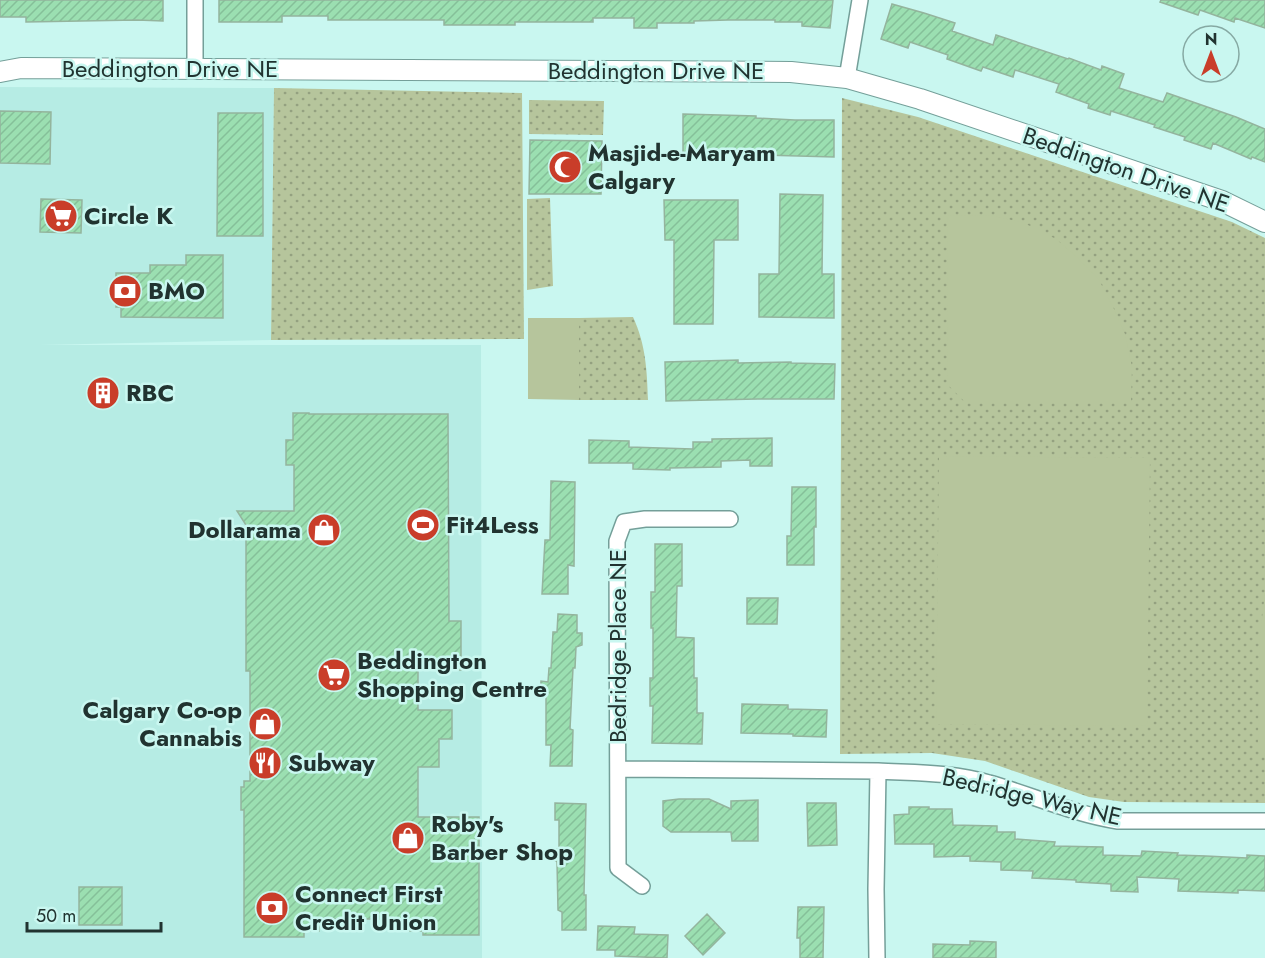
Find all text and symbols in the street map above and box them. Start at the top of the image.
north arrow [1181,24,1241,84]
text: N [1205,28,1217,51]
street label: Beddington Drive NE [62,51,278,86]
street label: Beddington Drive NE [548,53,764,88]
street label: Beddington Drive NE [1018,118,1234,221]
place label: Masjid-e-Maryam Calgary [588,135,776,198]
mosque icon: Masjid-e-Maryam Calgary [547,149,583,185]
supermarket icon: Circle K [43,198,79,234]
place label: Circle K [84,198,173,233]
bank icon: BMO [107,273,143,309]
place label: BMO [148,273,205,308]
building icon: RBC [85,375,121,411]
place label: RBC [126,375,174,410]
sports icon: Fit4Less [405,507,441,543]
place label: Fit4Less [446,507,539,542]
place label: Dollarama [188,512,301,547]
shop icon: Dollarama [306,512,342,548]
street label: Bedridge Place NE [600,549,635,743]
place label: Beddington Shopping Centre [357,643,547,706]
supermarket icon: Beddington Shopping Centre [316,657,352,693]
place label: Calgary Co-op Cannabis [83,692,242,755]
shop icon: Calgary Co-op Cannabis [247,706,283,742]
restaurant icon: Subway [247,745,283,781]
place label: Subway [288,745,375,780]
street label: Bedridge Way NE [939,759,1125,834]
place label: Roby's Barber Shop [431,806,573,869]
shop icon: Roby's Barber Shop [390,820,426,856]
place label: Connect First Credit Union [295,876,443,939]
bank icon: Connect First Credit Union [254,890,290,926]
scale bar [27,895,160,933]
text: 50 m [36,903,76,929]

